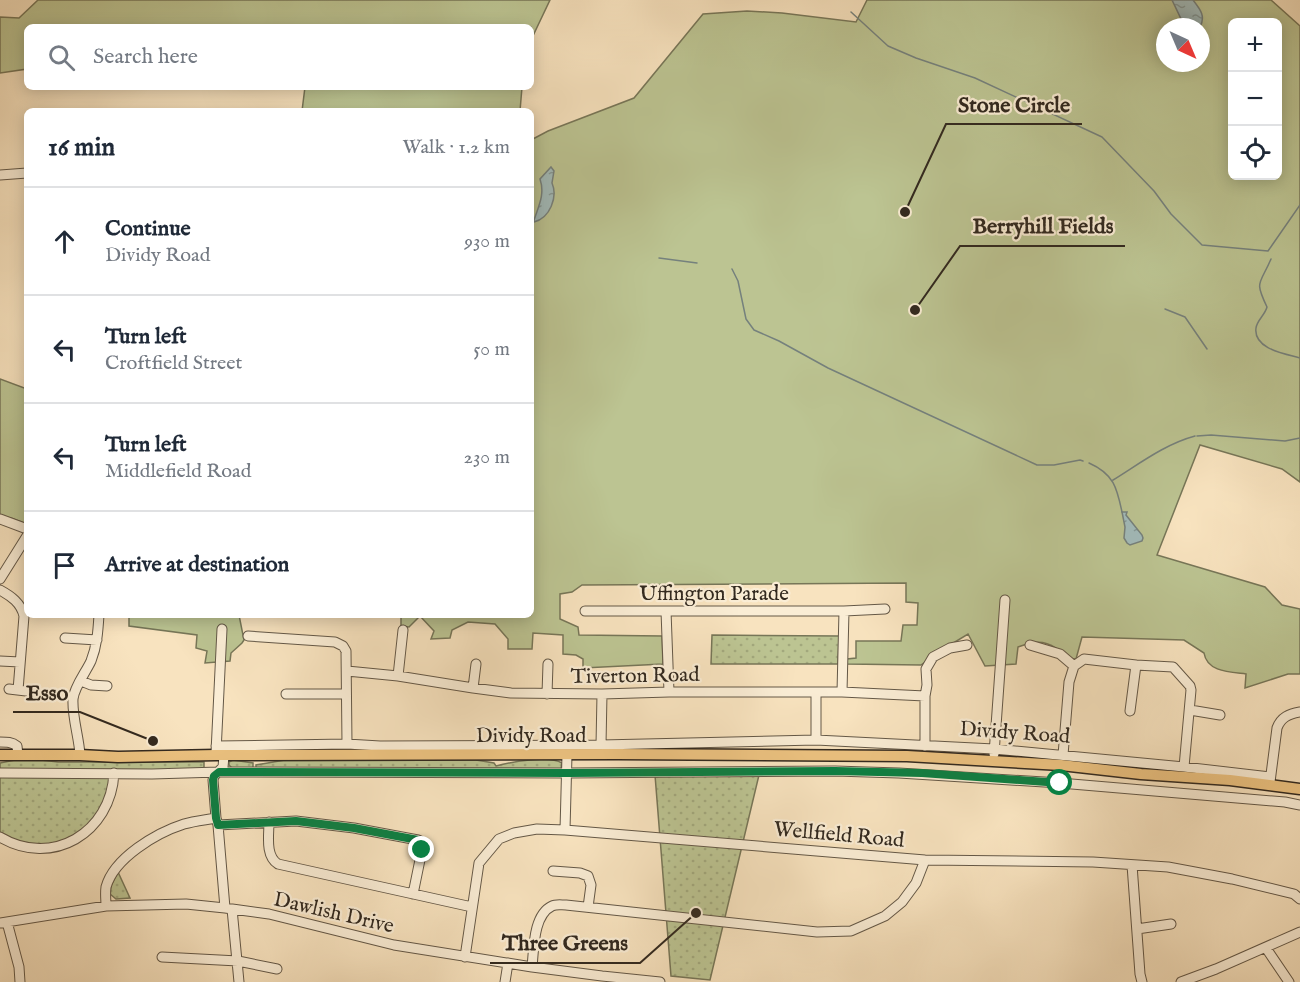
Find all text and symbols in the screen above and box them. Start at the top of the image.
north arrow [1156,18,1210,72]
map controls [1228,18,1282,180]
button: + [1228,18,1282,72]
search box [24,24,534,90]
icon: search [45,41,78,74]
text: Search here [93,43,198,71]
button: − [1228,72,1282,126]
callout: Stone Circle [946,84,1082,124]
text: Stone Circle [958,92,1070,120]
button: locate [1228,126,1282,180]
text: 16 min [48,131,115,164]
text: Walk · 1.2 km [403,135,510,160]
callout: Berryhill Fields [960,206,1125,246]
text: Berryhill Fields [972,213,1114,241]
text: Continue [105,215,191,243]
icon: ahead [48,225,81,258]
text: 930 m [464,229,510,254]
text: Dividy Road [105,243,210,268]
text: Turn left [105,323,187,351]
icon: left [48,333,81,366]
text: 50 m [473,337,510,362]
text: Croftfield Street [105,351,242,376]
text: Turn left [105,431,187,459]
icon: left [48,441,81,474]
text: 230 m [464,445,510,470]
text: Middlefield Road [105,459,251,484]
icon: arrive [48,549,81,582]
text: Arrive at destination [105,551,289,579]
street label: Uffington Parade [639,581,789,608]
street label: Tiverton Road [570,662,701,691]
callout: Esso [13,672,80,712]
text: Esso [26,680,68,708]
street label: Dividy Road [959,716,1072,751]
street label: Dividy Road [476,723,587,750]
route start [1046,769,1072,795]
street label: Wellfield Road [772,816,906,855]
route end [408,836,434,862]
street label: Dawlish Drive [271,886,397,941]
callout: Three Greens [490,923,640,963]
text: Three Greens [501,930,628,958]

